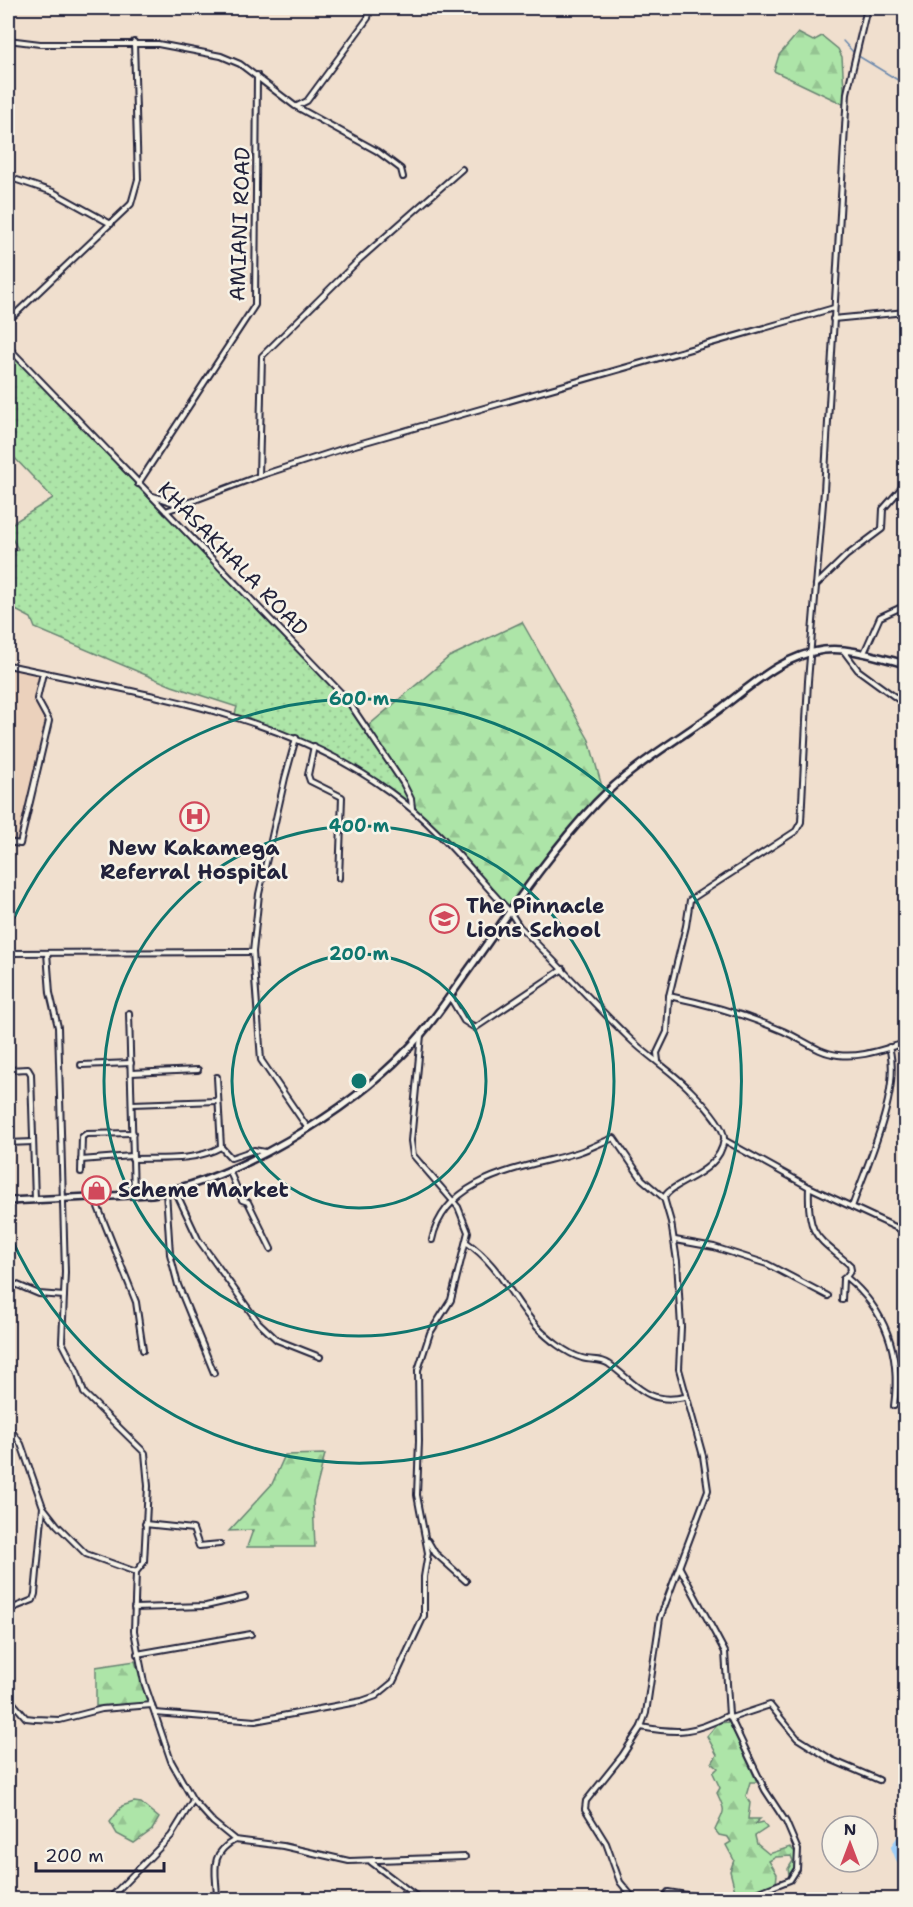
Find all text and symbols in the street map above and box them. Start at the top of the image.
street label: AMIANI ROAD [223,146,257,302]
street label: KHASAKHALA ROAD [152,476,314,642]
text: 600 m [329,687,390,711]
hospital icon: New Kakamega Referral Hospital [178,801,210,833]
text: 400 m [329,814,390,838]
place label: New Kakamega Referral Hospital [100,834,288,886]
place label: The Pinnacle Lions School [466,892,605,944]
school or university icon: The Pinnacle Lions School [429,902,461,934]
text: 200 m [329,942,390,966]
centre of rings [349,1071,369,1091]
shop icon: Scheme Market [81,1174,113,1206]
place label: Scheme Market [118,1176,289,1204]
north arrow [820,1814,880,1874]
text: N [844,1819,856,1840]
scale bar [36,1835,164,1873]
text: 200 m [45,1844,104,1868]

